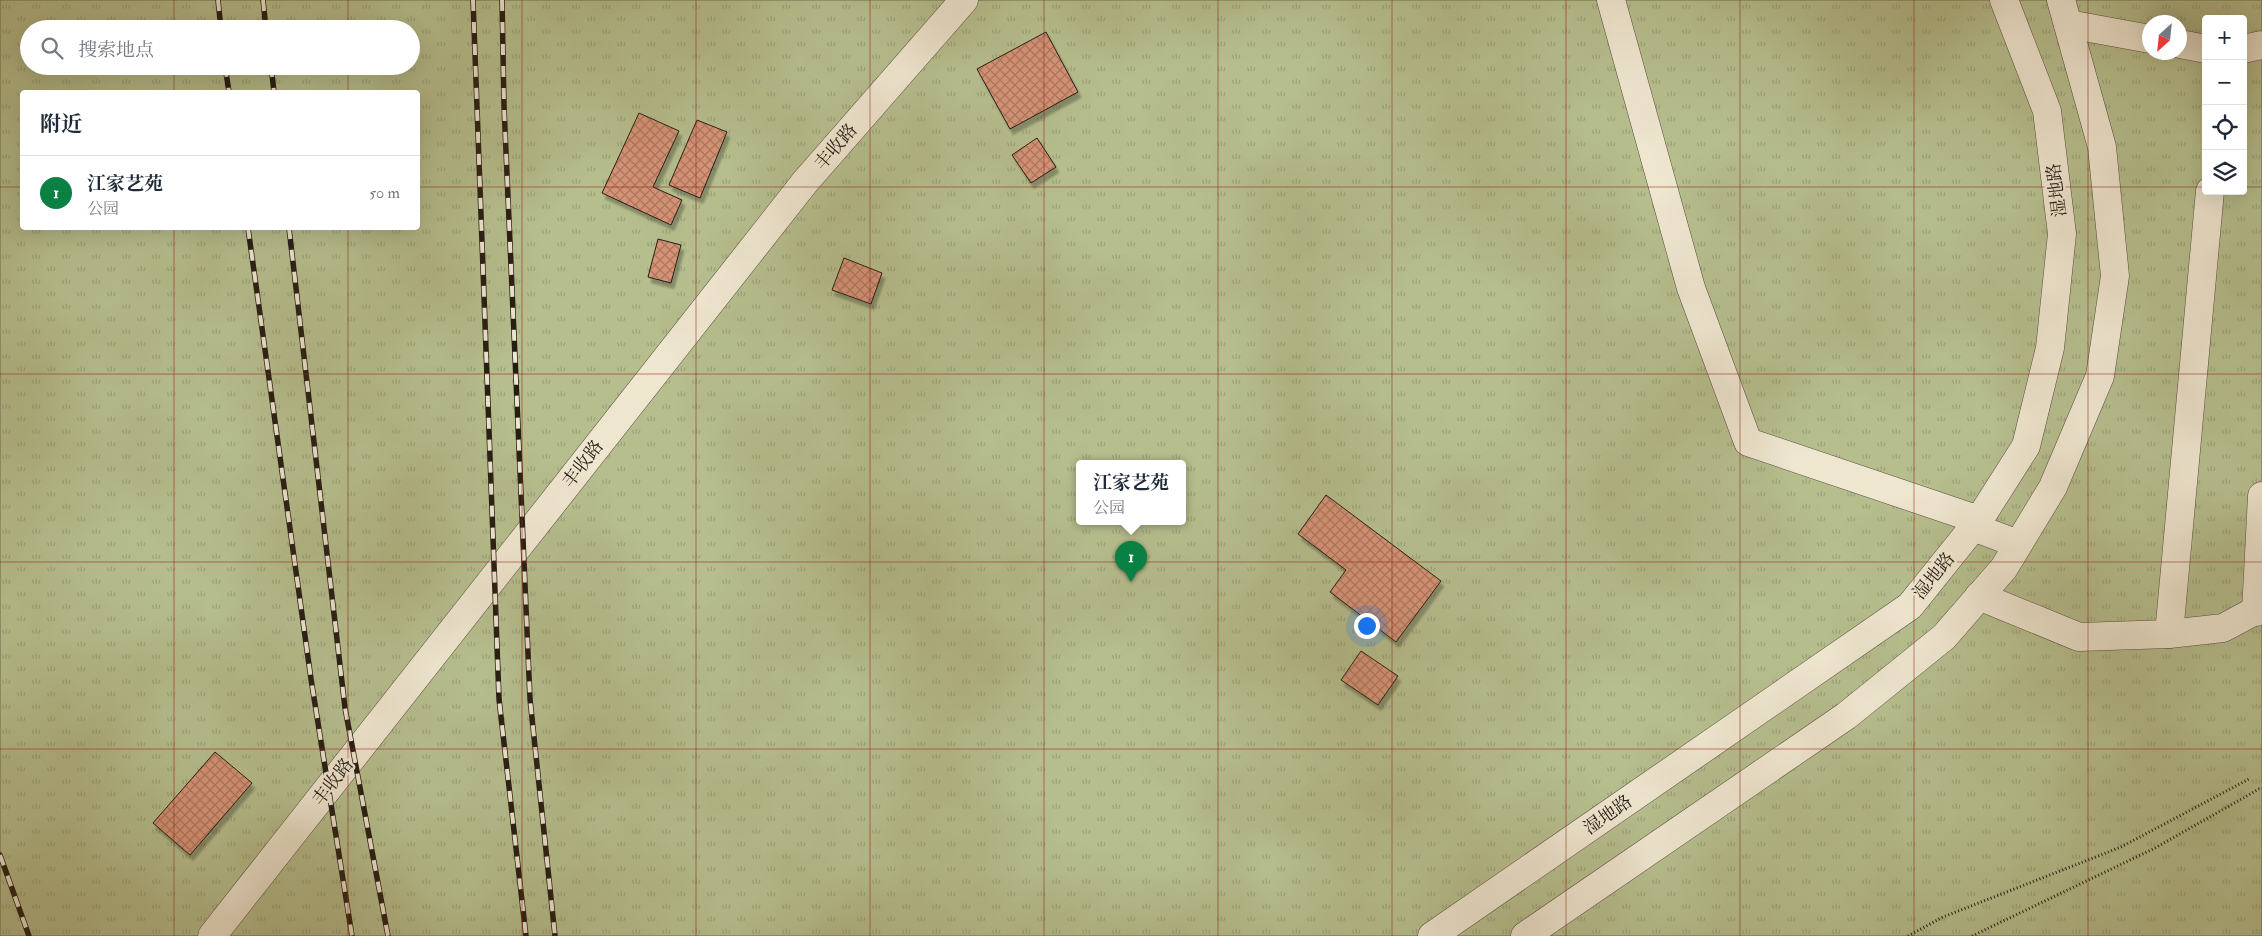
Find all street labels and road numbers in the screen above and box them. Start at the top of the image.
street label: 丰收路 [810,119,862,175]
street label: 湿地路 [2042,162,2072,218]
street label: 丰收路 [557,436,609,492]
street label: 湿地路 [1908,548,1960,604]
street label: 丰收路 [307,754,359,810]
street label: 湿地路 [1579,790,1637,840]

